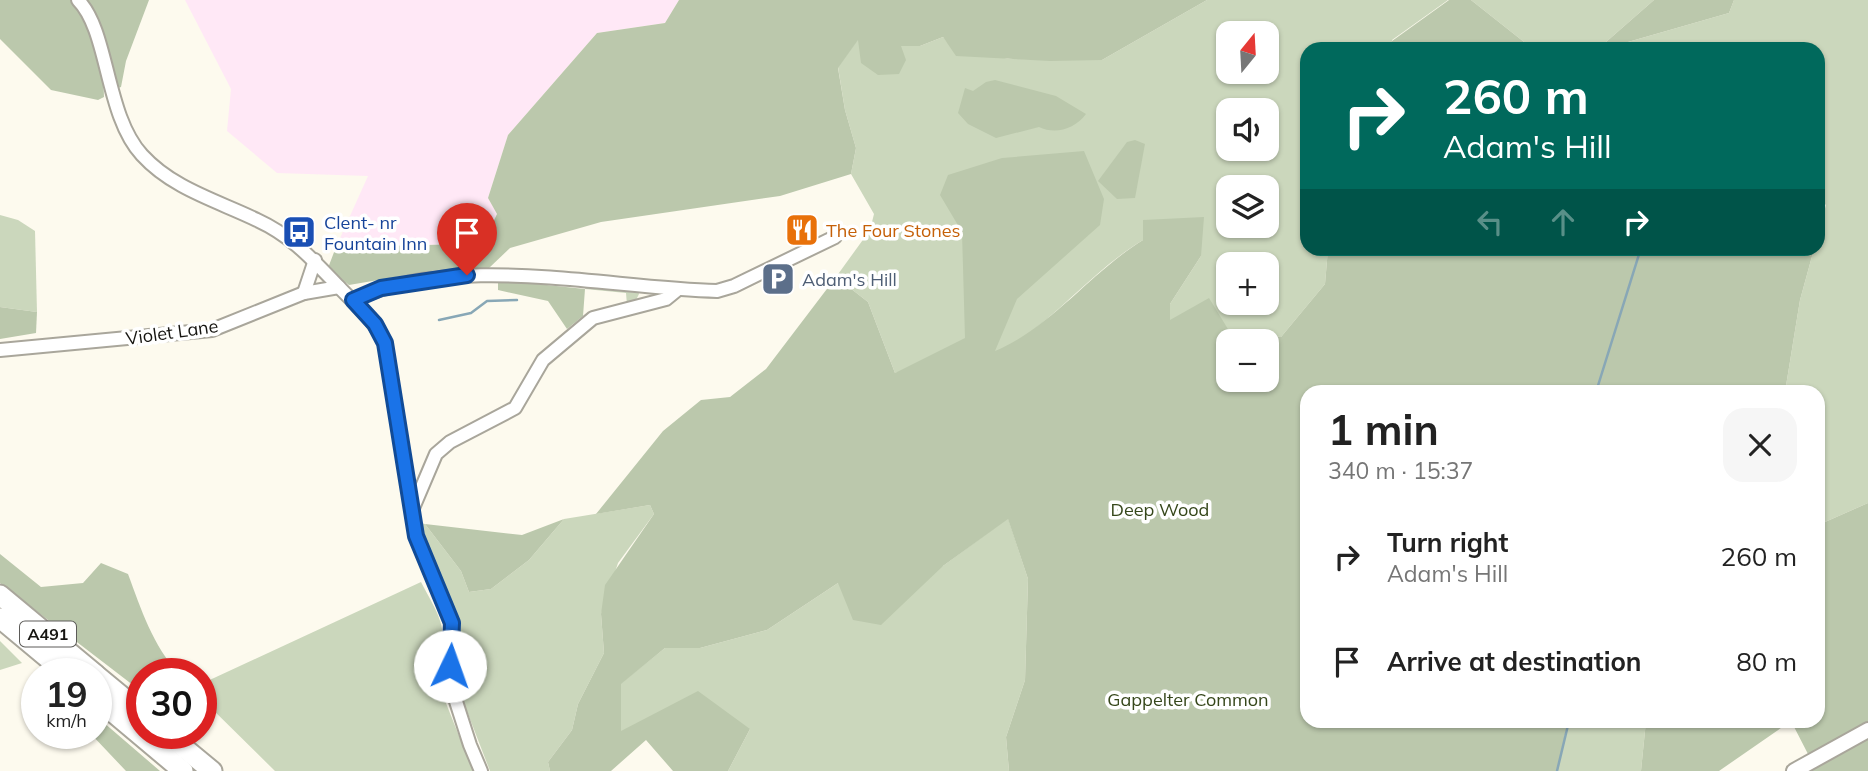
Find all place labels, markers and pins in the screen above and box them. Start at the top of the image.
pin [437,203,497,275]
place label: Clent- nr Fountain Inn [324,211,427,255]
restaurant icon: The Four Stones [783,211,821,249]
bus stop icon: Clent- nr Fountain Inn [280,213,318,251]
place label: The Four Stones [826,219,961,242]
parking icon: Adam's Hill [759,260,797,298]
place label: Adam's Hill [802,268,897,291]

